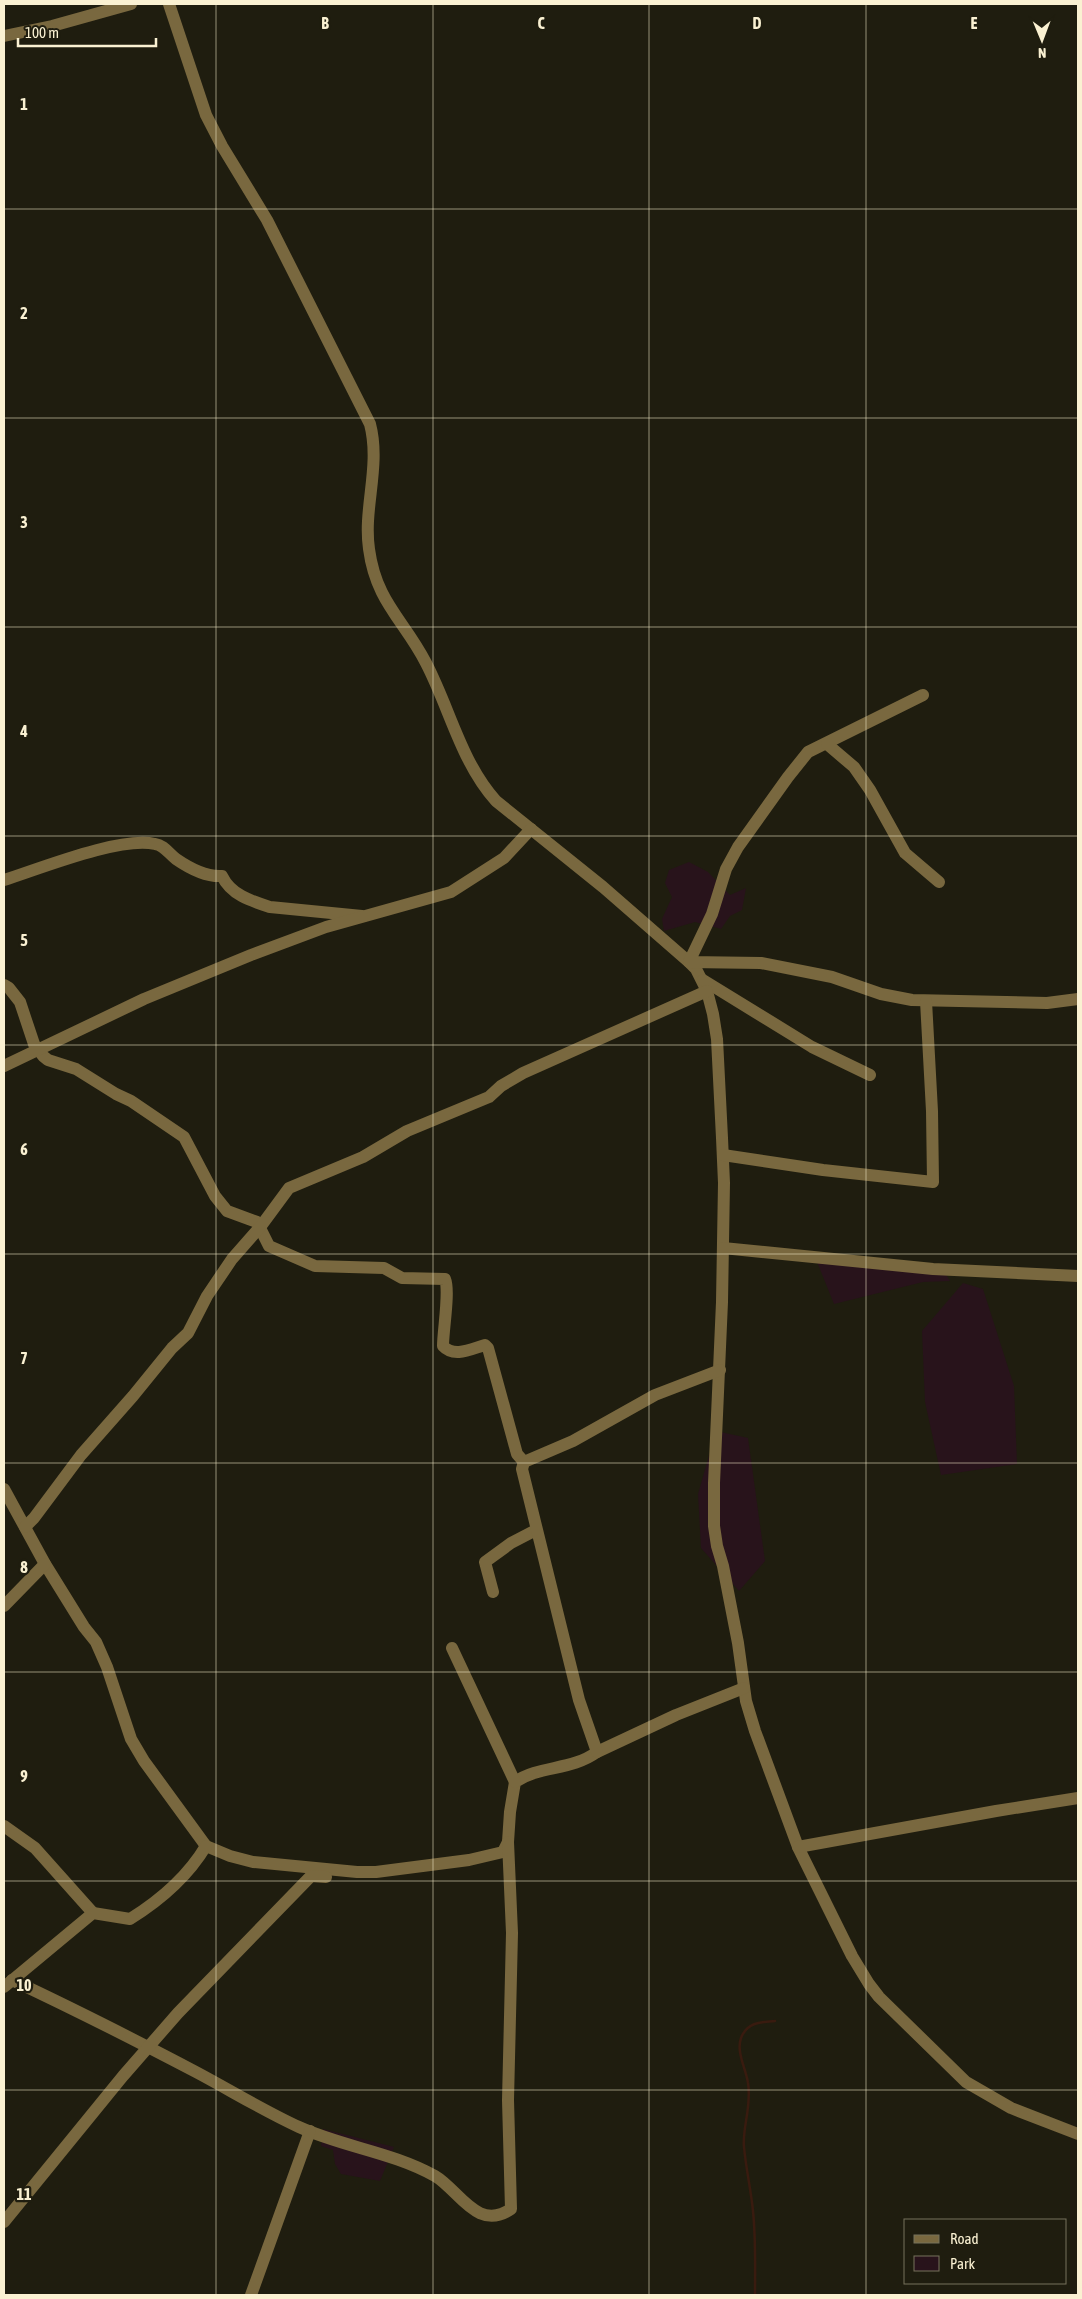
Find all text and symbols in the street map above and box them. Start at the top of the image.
text: B [321,14,329,32]
text: C [537,14,545,32]
text: D [753,14,762,32]
text: E [971,14,978,32]
scale bar [18,15,155,47]
north arrow [1017,15,1067,65]
text: 100 m [25,24,59,41]
text: N [1038,45,1046,61]
text: 1 [20,95,28,113]
text: 2 [20,304,28,322]
text: 3 [20,513,28,531]
text: 4 [19,722,28,740]
text: 5 [20,931,28,949]
text: 6 [20,1140,28,1158]
text: 7 [20,1349,28,1367]
text: 8 [20,1558,28,1576]
text: 9 [20,1767,28,1785]
text: 10 [16,1976,32,1994]
text: 11 [16,2185,32,2203]
legend [904,2219,1067,2284]
text: Road [950,2230,979,2247]
text: Park [950,2255,975,2272]

